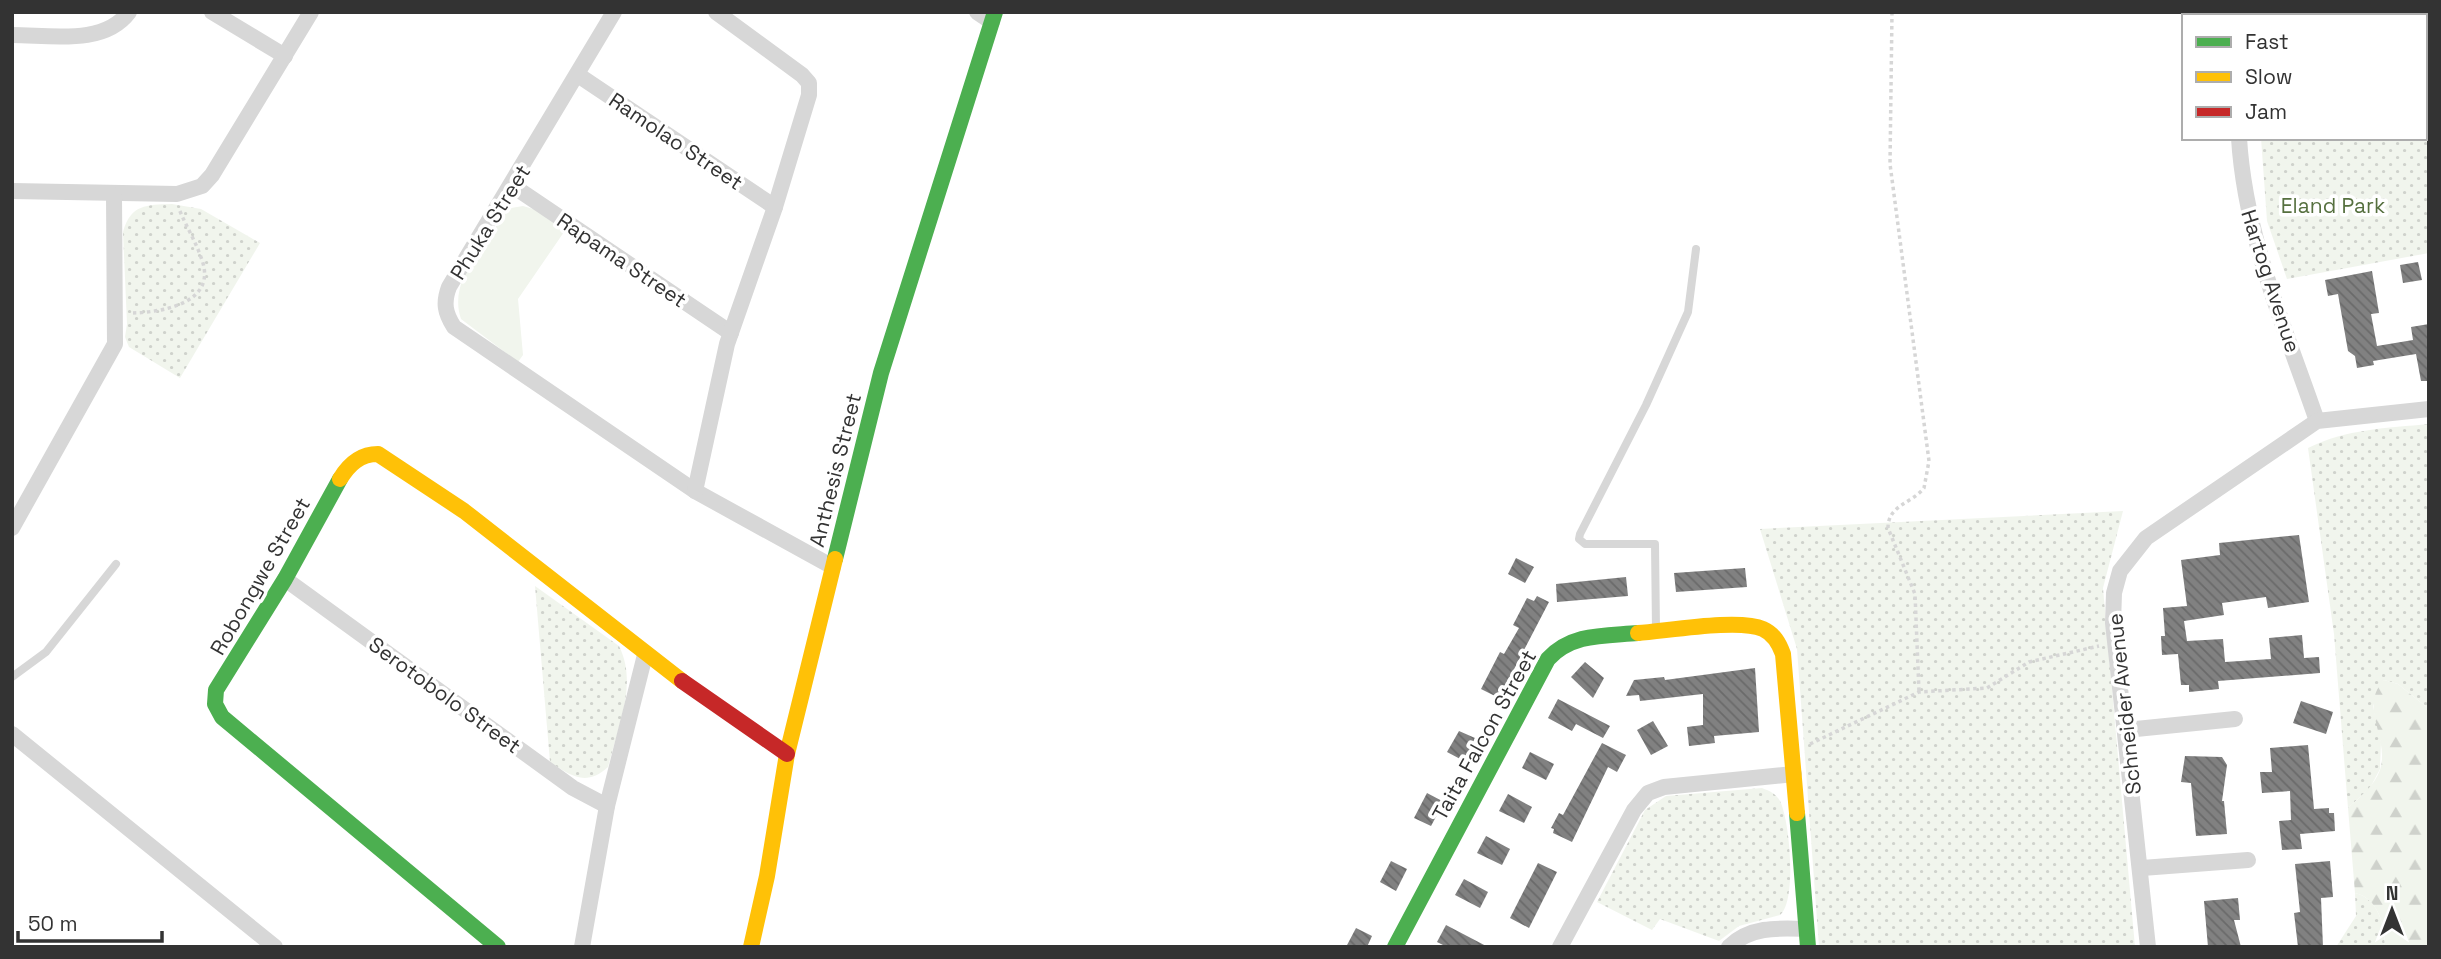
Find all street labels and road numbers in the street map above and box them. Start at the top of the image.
street label: Ramolao Street [604,86,748,196]
street label: Phuka Street [444,159,536,285]
street label: Hartog Avenue [2235,206,2307,356]
street label: Rapama Street [552,207,692,313]
street label: Anthesis Street [803,390,867,550]
street label: Robongwe Street [204,492,316,660]
street label: Schneider Avenue [2101,612,2147,796]
street label: Serotobolo Street [363,631,527,759]
street label: Taita Falcon Street [1426,645,1542,825]

